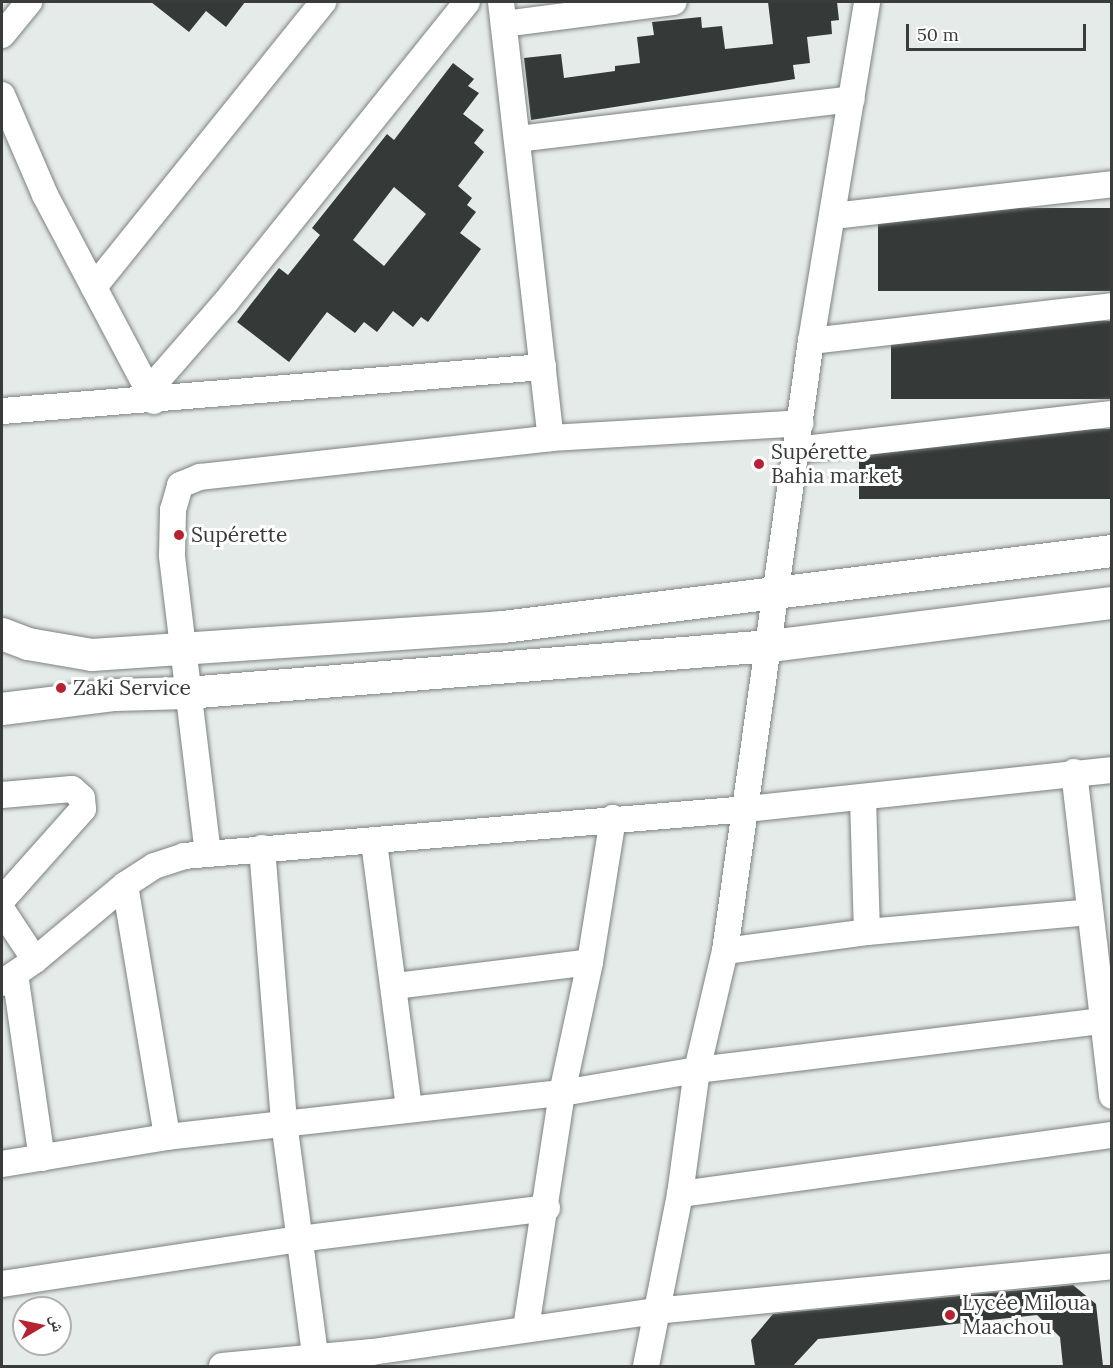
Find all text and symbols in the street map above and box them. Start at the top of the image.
scale bar [909,12,1089,50]
text: 50 m [917,23,959,46]
place label: Supérette Bahia market [771,439,899,489]
marker: Supérette Bahia market [752,457,766,471]
place label: Supérette [191,522,287,548]
marker: Supérette [172,528,186,542]
place label: Zaki Service [73,675,191,701]
marker: Zaki Service [54,681,68,695]
place label: Lycée Miloua Maachou [962,1290,1090,1340]
north arrow [12,1296,72,1356]
marker: Lycée Miloua Maachou [943,1308,957,1322]
text: ش [47,1314,69,1333]

